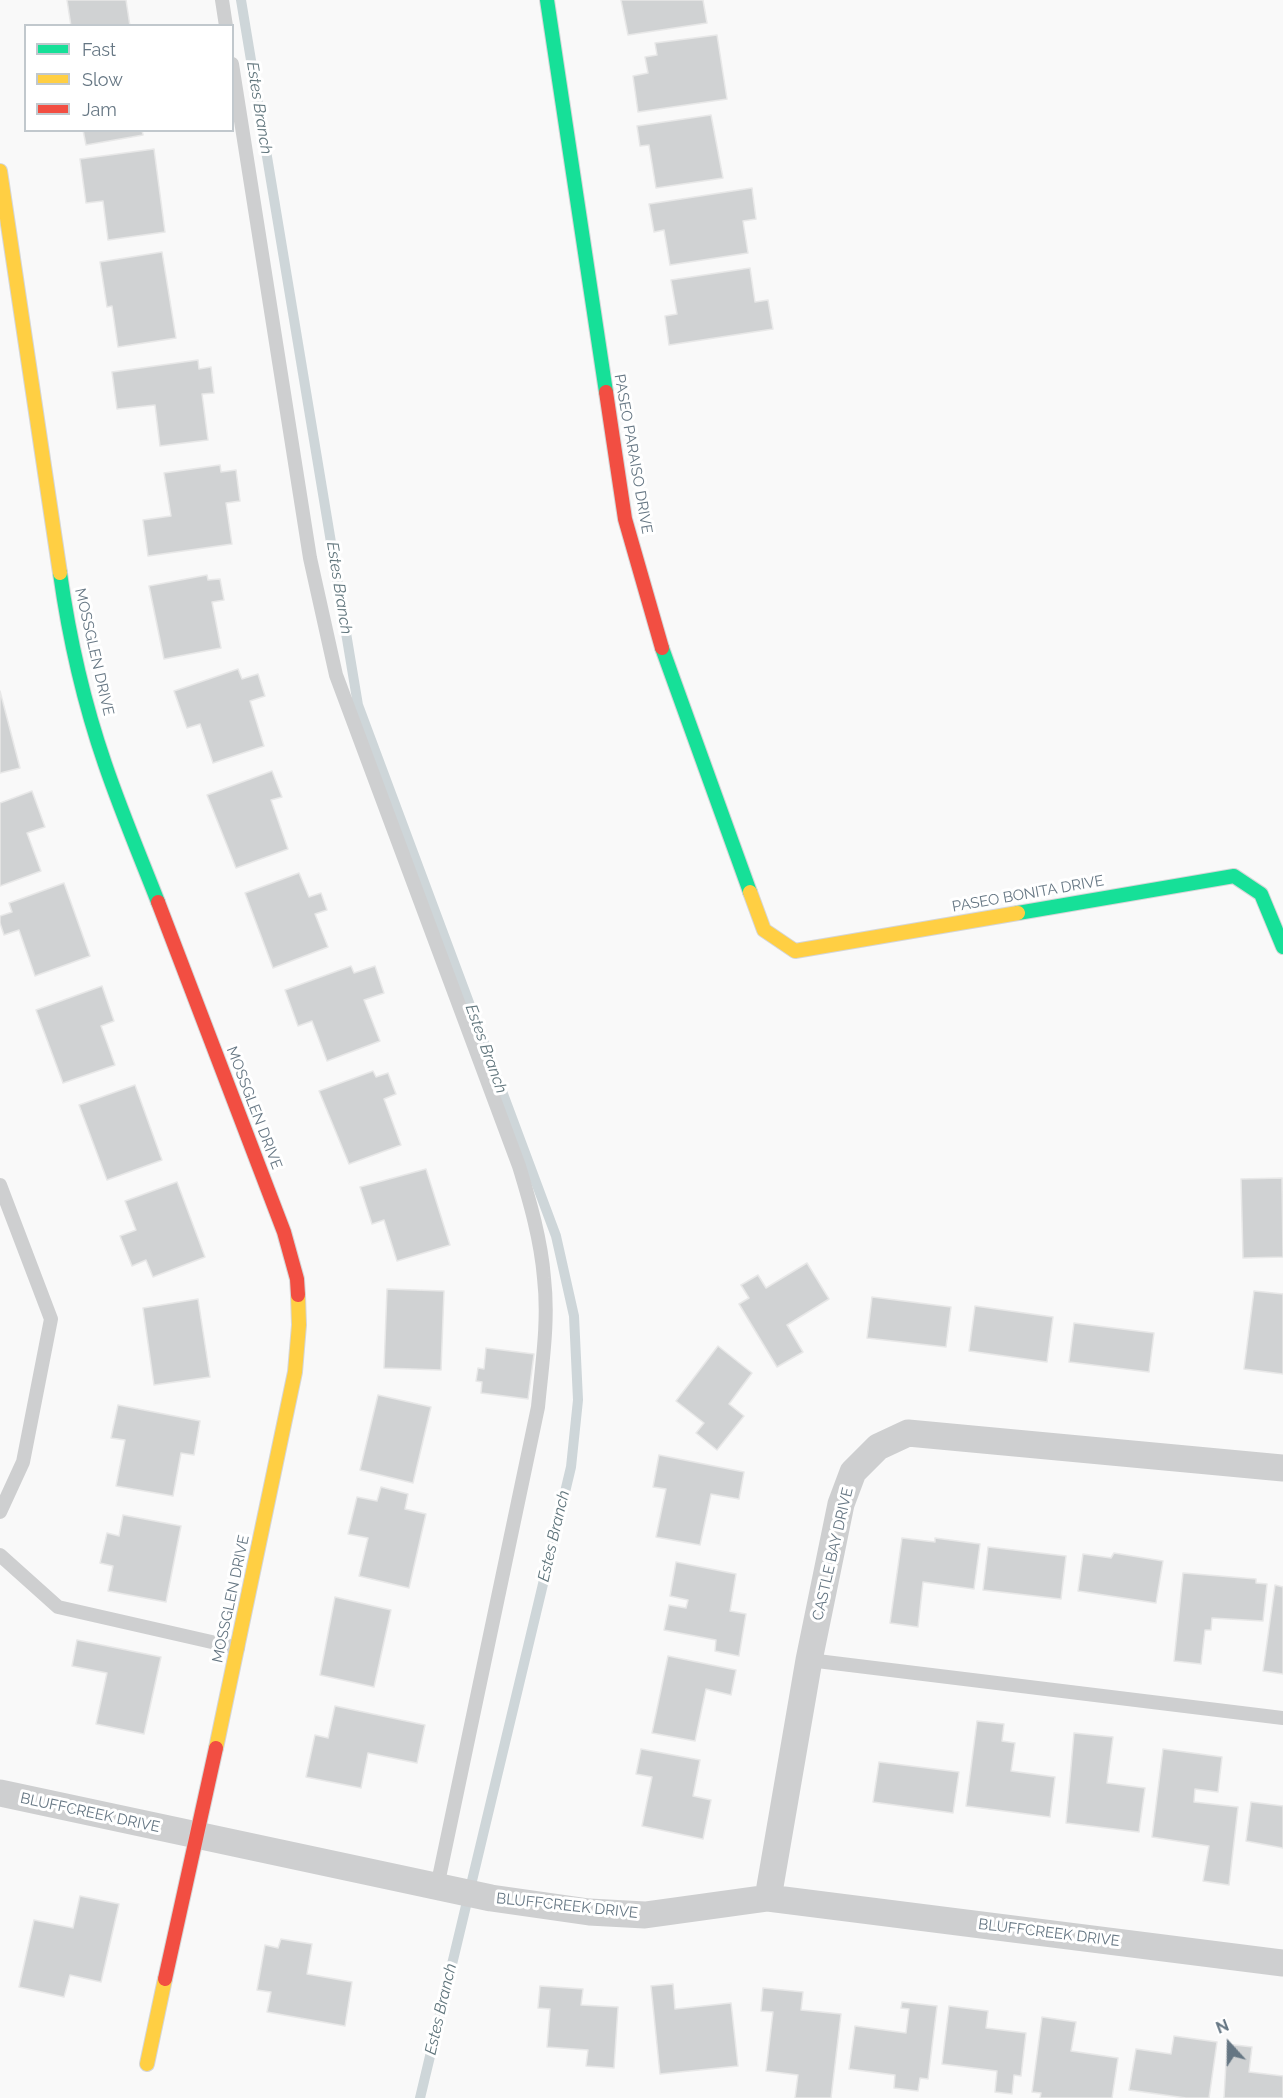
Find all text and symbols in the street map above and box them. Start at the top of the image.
legend [24,24,234,132]
text: Fast [82,39,116,60]
water label: Estes Branch [242,60,276,156]
text: Slow [82,69,123,90]
text: Jam [82,99,117,120]
street label: PASEO PARAISO DRIVE [610,373,656,535]
water label: Estes Branch [322,540,356,636]
street label: MOSSGLEN DRIVE [71,587,117,717]
street label: PASEO BONITA DRIVE [951,872,1105,916]
water label: Estes Branch [461,1002,511,1096]
street label: MOSSGLEN DRIVE [222,1044,286,1172]
street label: CASTLE BAY DRIVE [809,1486,857,1622]
water label: Estes Branch [534,1488,574,1584]
street label: MOSSGLEN DRIVE [209,1533,253,1665]
street label: BLUFFCREEK DRIVE [18,1789,162,1837]
street label: BLUFFCREEK DRIVE [495,1890,639,1922]
street label: BLUFFCREEK DRIVE [977,1915,1121,1951]
water label: Estes Branch [421,1961,461,2057]
north arrow [1199,2014,1259,2074]
text: N [1213,2016,1231,2038]

